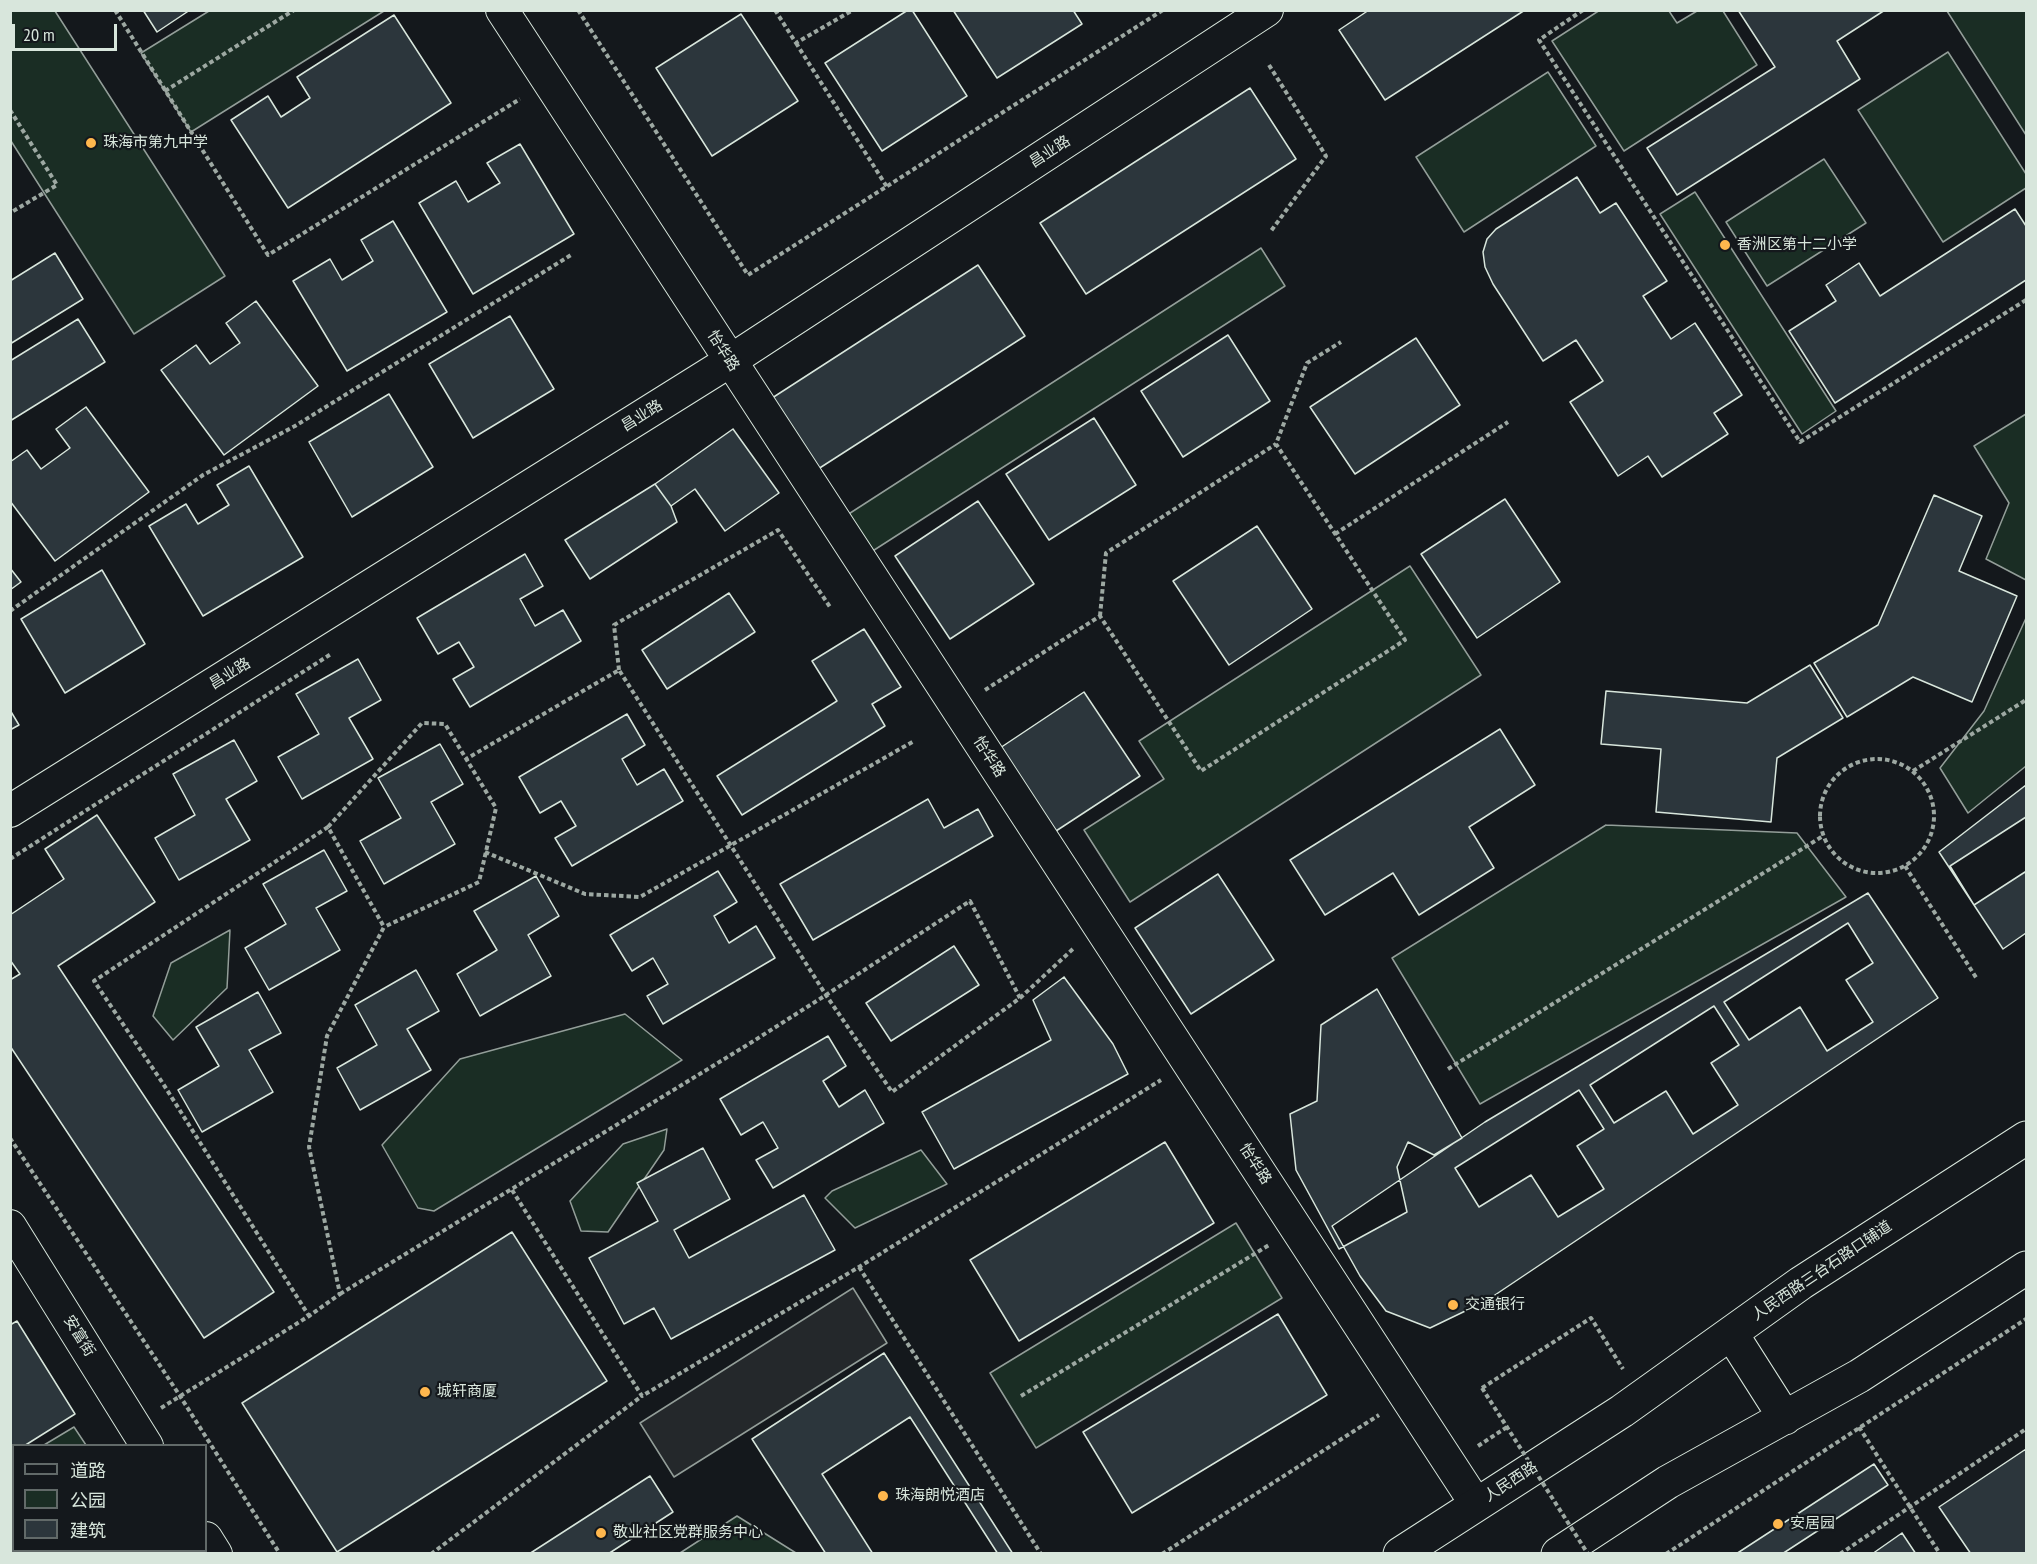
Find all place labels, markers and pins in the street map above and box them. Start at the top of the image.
place label: 珠海市第九中学 [103,134,208,152]
marker: 珠海市第九中学 [84,136,98,150]
place label: 香洲区第十二小学 [1737,236,1857,254]
marker: 香洲区第十二小学 [1718,238,1732,252]
place label: 交通银行 [1465,1296,1525,1314]
marker: 交通银行 [1446,1298,1460,1312]
place label: 城轩商厦 [437,1383,497,1401]
marker: 城轩商厦 [418,1385,432,1399]
place label: 珠海朗悦酒店 [895,1487,985,1505]
marker: 珠海朗悦酒店 [876,1489,890,1503]
place label: 安居园 [1790,1515,1835,1533]
marker: 安居园 [1771,1517,1785,1531]
place label: 敬业社区党群服务中心 [613,1524,763,1542]
marker: 敬业社区党群服务中心 [594,1526,608,1540]

